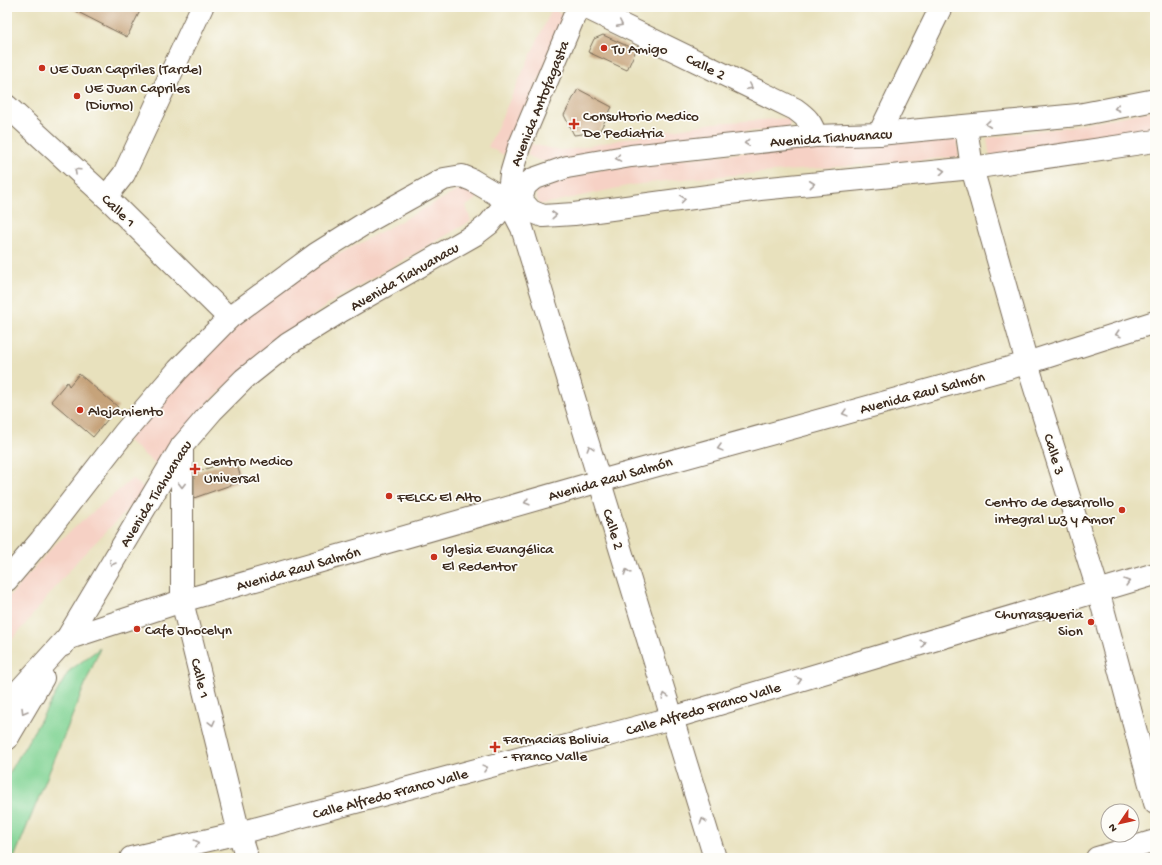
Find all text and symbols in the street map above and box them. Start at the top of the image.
one-way arrow [616,19,624,27]
street label: Avenida Antofagasta [507,38,575,169]
place label: Tu Amigo [611,41,668,59]
marker: Tu Amigo [599,43,609,53]
street label: Calle 2 [682,51,728,85]
place label: UE Juan Capriles (Tarde) [50,61,203,79]
marker: UE Juan Capriles (Tarde) [37,63,47,73]
place label: UE Juan Capriles (Diurno) [85,80,190,115]
one-way arrow [746,82,753,90]
marker: UE Juan Capriles (Diurno) [72,91,82,101]
one-way arrow [1114,103,1120,111]
place label: Consultorio Medico De Pediatria [582,108,699,143]
marker: Consultorio Medico De Pediatria [568,118,580,130]
one-way arrow [985,120,991,129]
street label: Avenida Tiahuanacu [769,126,893,152]
one-way arrow [744,138,750,147]
one-way arrow [614,153,621,162]
one-way arrow [939,167,945,176]
one-way arrow [75,168,82,175]
one-way arrow [809,179,815,188]
street label: Calle 1 [97,191,138,232]
one-way arrow [680,195,686,204]
one-way arrow [551,211,557,220]
street label: Avenida Tiahuanacu [347,239,463,316]
one-way arrow [1115,329,1122,338]
street label: Avenida Raul Salmón [858,369,987,419]
place label: Alojamiento [88,403,164,421]
marker: Alojamiento [75,405,85,415]
one-way arrow [842,408,849,417]
street label: Calle 3 [1038,432,1068,478]
street label: Avenida Tiahuanacu [117,437,197,551]
one-way arrow [717,443,724,452]
one-way arrow [586,444,594,451]
place label: Centro Medico Universal [204,453,293,488]
street label: Avenida Raul Salmón [546,454,675,506]
marker: Centro Medico Universal [189,463,201,475]
one-way arrow [178,482,186,488]
place label: FELCC El Alto [396,489,482,507]
marker: FELCC El Alto [384,491,394,501]
place label: Centro de desarrollo integral Luz y Amor [985,494,1116,529]
one-way arrow [524,497,531,506]
marker: Centro de desarrollo integral Luz y Amor [1117,505,1127,515]
street label: Calle 2 [597,507,627,552]
place label: Iglesia Evangélica El Redentor [442,541,554,576]
street label: Avenida Raul Salmón [234,544,363,596]
marker: Iglesia Evangélica El Redentor [429,552,439,562]
one-way arrow [109,559,116,566]
one-way arrow [623,569,632,576]
one-way arrow [1123,578,1130,587]
place label: Churrasqueria Sion [995,606,1084,641]
marker: Churrasqueria Sion [1086,617,1096,627]
place label: Cafe Jhocelyn [145,622,232,640]
marker: Cafe Jhocelyn [132,624,142,634]
one-way arrow [920,639,927,648]
street label: Calle 1 [185,657,213,700]
one-way arrow [795,676,802,685]
street label: Calle Alfredo Franco Valle [624,679,783,741]
one-way arrow [661,693,670,700]
one-way arrow [21,707,28,714]
one-way arrow [207,719,216,726]
place label: Farmacias Bolivia - Franco Valle [502,731,610,766]
marker: Farmacias Bolivia - Franco Valle [490,742,500,752]
one-way arrow [482,764,488,772]
street label: Calle Alfredo Franco Valle [311,765,470,824]
north arrow [1100,803,1140,843]
one-way arrow [699,817,708,824]
text: N [1106,821,1120,834]
one-way arrow [193,839,200,847]

